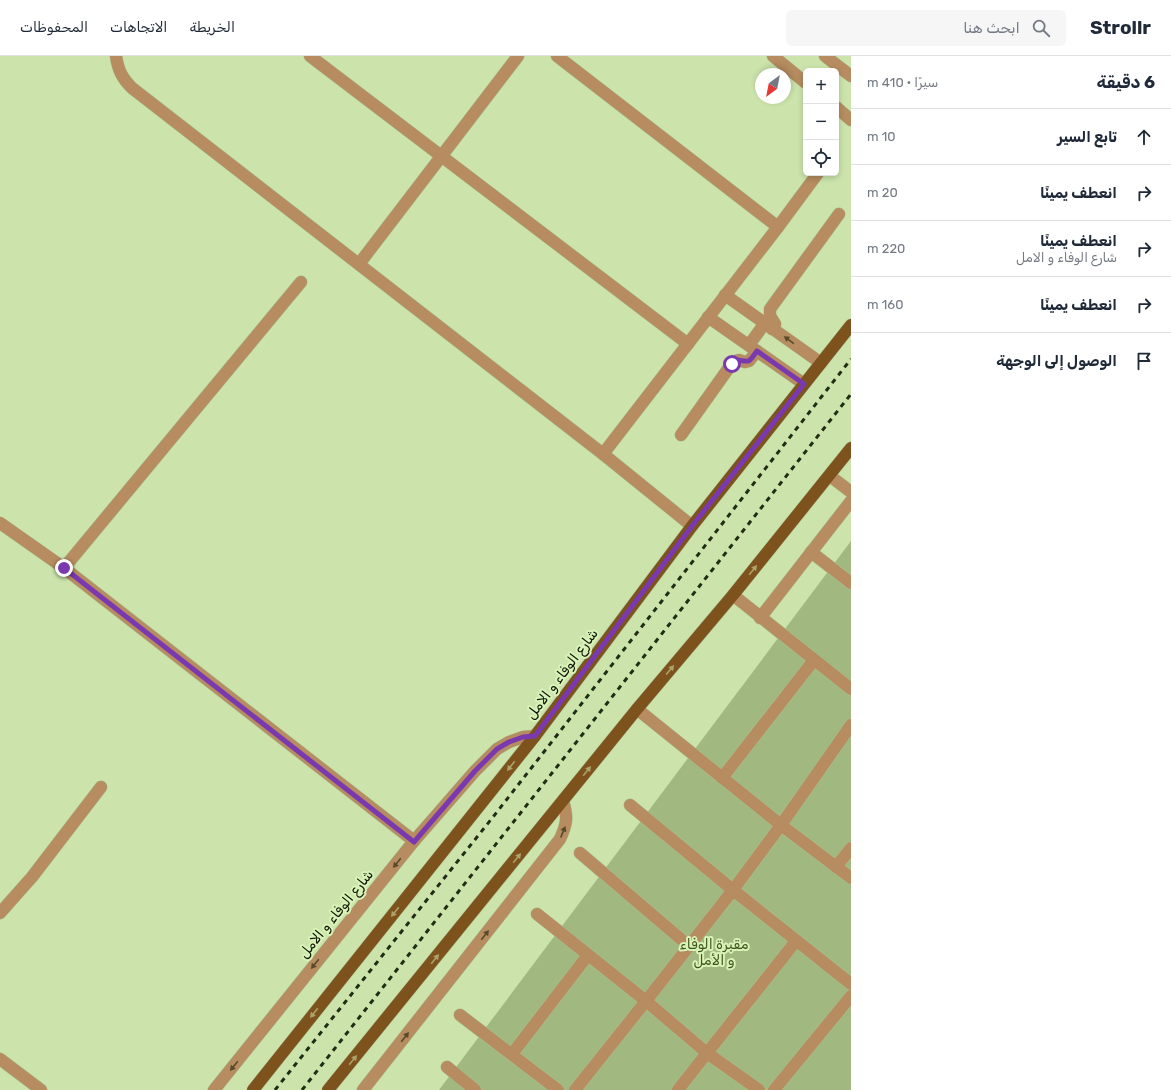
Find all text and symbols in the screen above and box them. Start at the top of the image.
search box [786,10,1066,46]
text: Strollr [1090,16,1151,39]
icon: search [1030,17,1052,39]
text: المحفوظات [20,19,88,36]
text: الاتجاهات [110,19,167,36]
text: الخريطة [189,19,235,36]
text: ابحث هنا [963,19,1020,37]
north arrow [755,68,791,104]
map controls [803,68,839,176]
button: + [803,68,839,104]
text: 6 دقيقة [1097,72,1155,92]
text: سيرًا · 410 m [867,75,938,90]
button: − [803,104,839,140]
icon: ahead [1133,126,1155,148]
text: تابع السير [1057,128,1117,146]
text: 10 m [867,129,896,144]
button: locate [803,140,839,176]
icon: right [1133,182,1155,204]
text: انعطف يمينًا [1040,184,1117,202]
text: 20 m [867,185,898,200]
text: انعطف يمينًا [1040,232,1117,250]
icon: right [1133,238,1155,260]
text: 220 m [867,241,905,256]
text: شارع الوفاء و الامل [1016,250,1117,265]
icon: right [1133,294,1155,316]
text: انعطف يمينًا [1040,296,1117,314]
text: 160 m [867,297,903,312]
one-way arrow [783,336,794,345]
icon: arrive [1133,350,1155,372]
text: الوصول إلى الوجهة [996,352,1117,370]
route start [723,355,741,373]
route end [55,559,73,577]
one-way arrow [749,565,757,576]
street label: شارع الوفاء و الامل [522,625,603,724]
one-way arrow [666,665,675,676]
one-way arrow [506,761,515,772]
one-way arrow [583,765,592,776]
one-way arrow [560,826,566,837]
one-way arrow [512,852,521,863]
one-way arrow [392,858,401,868]
street label: شارع الوفاء و الامل [295,866,378,963]
one-way arrow [391,906,399,917]
one-way arrow [481,930,489,941]
park label: مقبرة الوفاء و الأمل [680,936,749,969]
one-way arrow [430,953,439,964]
one-way arrow [311,959,320,970]
one-way arrow [310,1008,319,1019]
one-way arrow [400,1032,409,1043]
one-way arrow [349,1054,357,1065]
one-way arrow [229,1060,238,1071]

